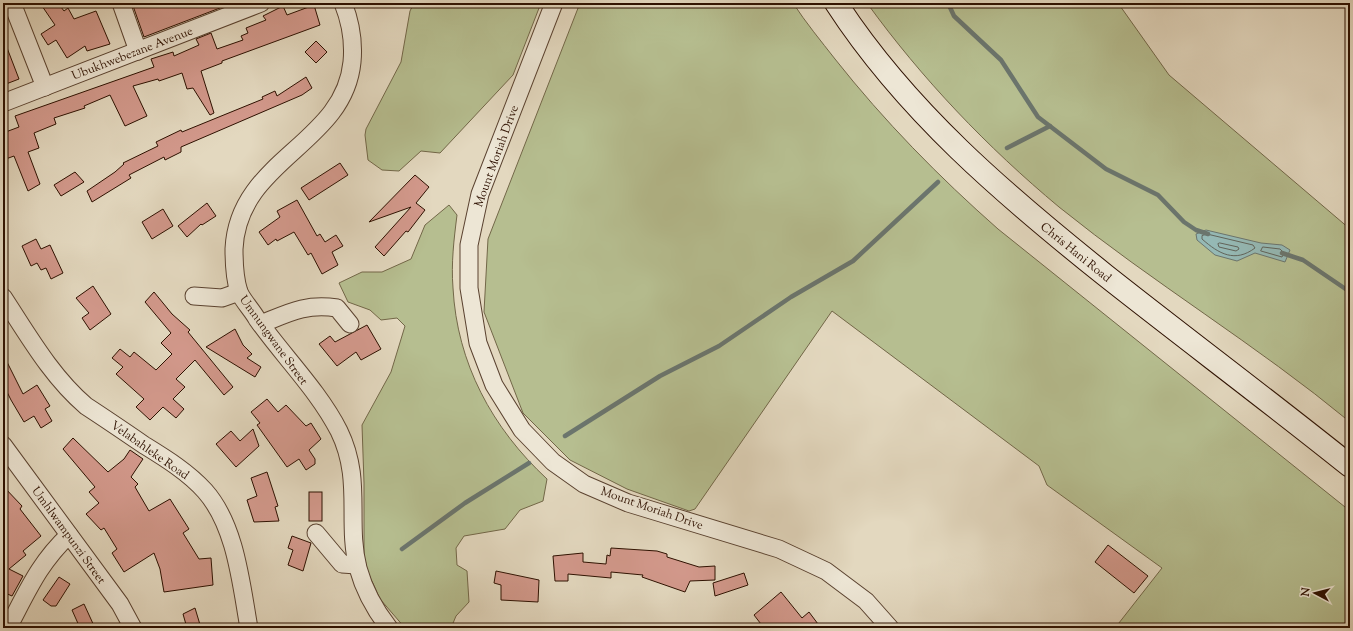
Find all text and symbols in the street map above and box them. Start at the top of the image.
street label: Ubukhwebezane Avenue [69,22,196,85]
street label: Mount Moriah Drive [470,102,524,210]
street label: Chris Hani Road [1036,218,1115,287]
street label: Umnungwane Street [234,292,312,389]
street label: Velabahleke Road [107,417,193,485]
street label: Umhlwampunzi Street [27,483,110,588]
street label: Mount Moriah Drive [598,483,706,535]
north arrow [1295,573,1335,613]
text: N [1297,586,1315,598]

